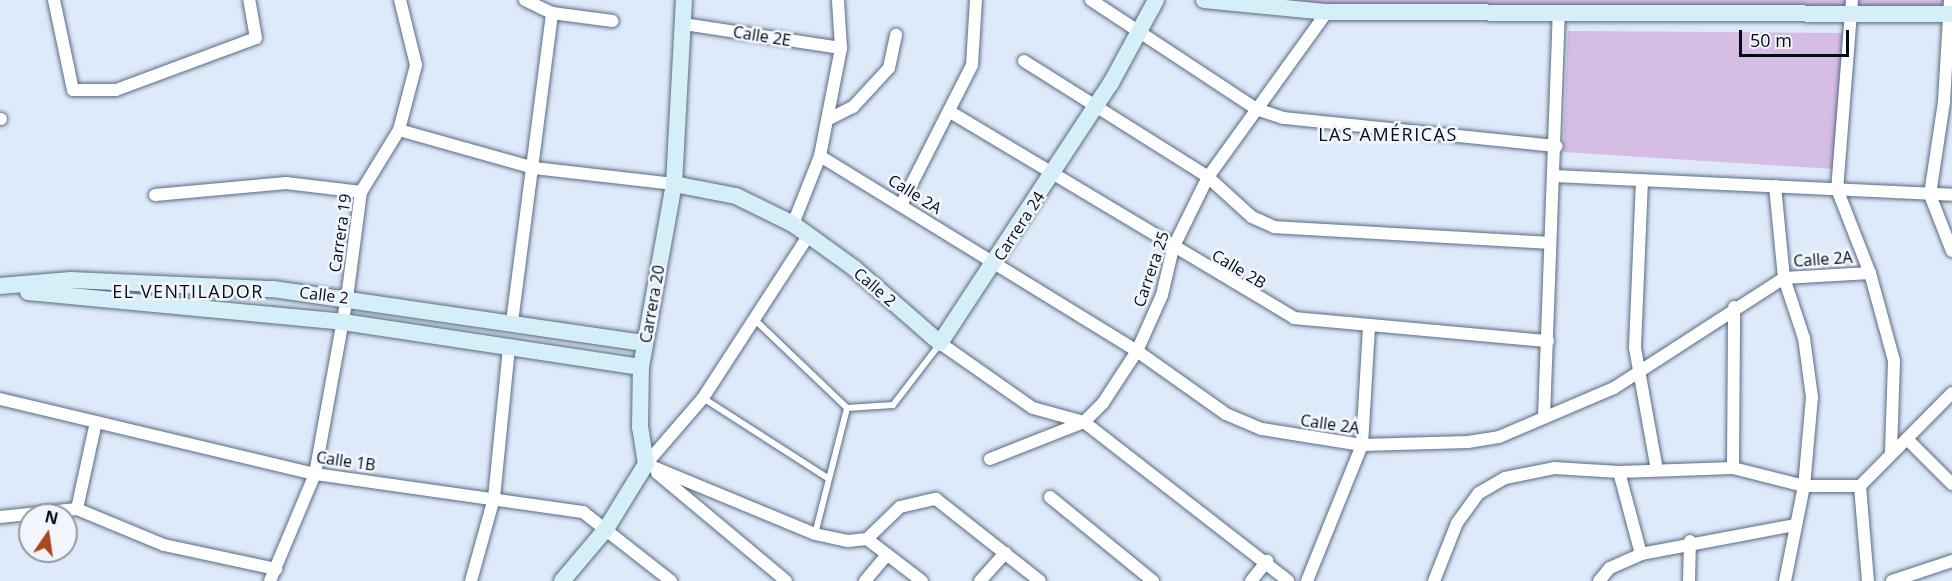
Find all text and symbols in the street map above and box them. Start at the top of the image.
scale bar [1742,18,1852,56]
street label: Calle 2E [732,22,792,50]
text: 50 m [1750,28,1792,52]
district label: LAS AMÉRICAS [1318,123,1458,145]
street label: Calle 2A [885,170,945,218]
street label: Carrera 24 [989,188,1049,264]
street label: Carrera 19 [325,193,355,273]
street label: Carrera 25 [1129,229,1173,309]
street label: Calle 2B [1208,245,1270,293]
street label: Calle 2A [1793,247,1853,271]
street label: Carrera 20 [636,263,668,345]
street label: Calle 2 [850,264,900,310]
district label: EL VENTILADOR [112,280,264,302]
street label: Calle 2 [298,282,350,308]
street label: Calle 2A [1299,410,1361,438]
street label: Calle 1B [315,447,377,475]
north arrow [18,503,78,563]
text: N [43,505,60,530]

